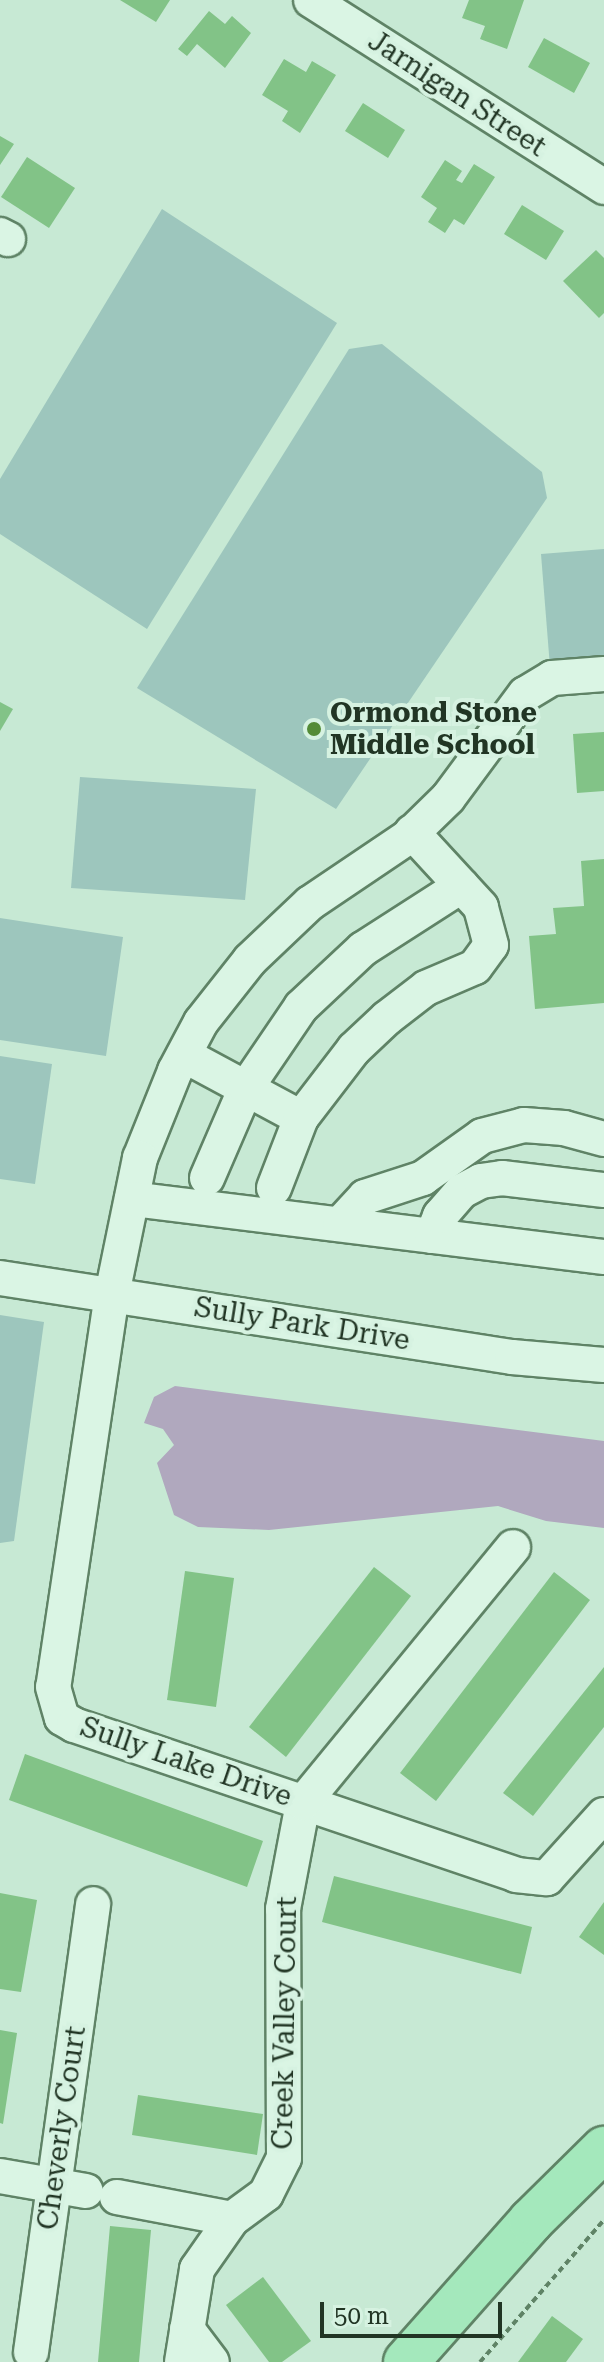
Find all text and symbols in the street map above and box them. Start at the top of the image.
street label: Jarnigan Street [362,24,552,164]
place label: Ormond Stone Middle School [330,696,537,762]
marker: Ormond Stone Middle School [305,720,323,738]
street label: Sully Park Drive [192,1290,412,1358]
street label: Sully Lake Drive [76,1710,296,1814]
street label: Creek Valley Court [266,1896,304,2150]
street label: Cheverly Court [31,2024,93,2232]
scale bar [324,2286,506,2336]
text: 50 m [334,2302,389,2330]

